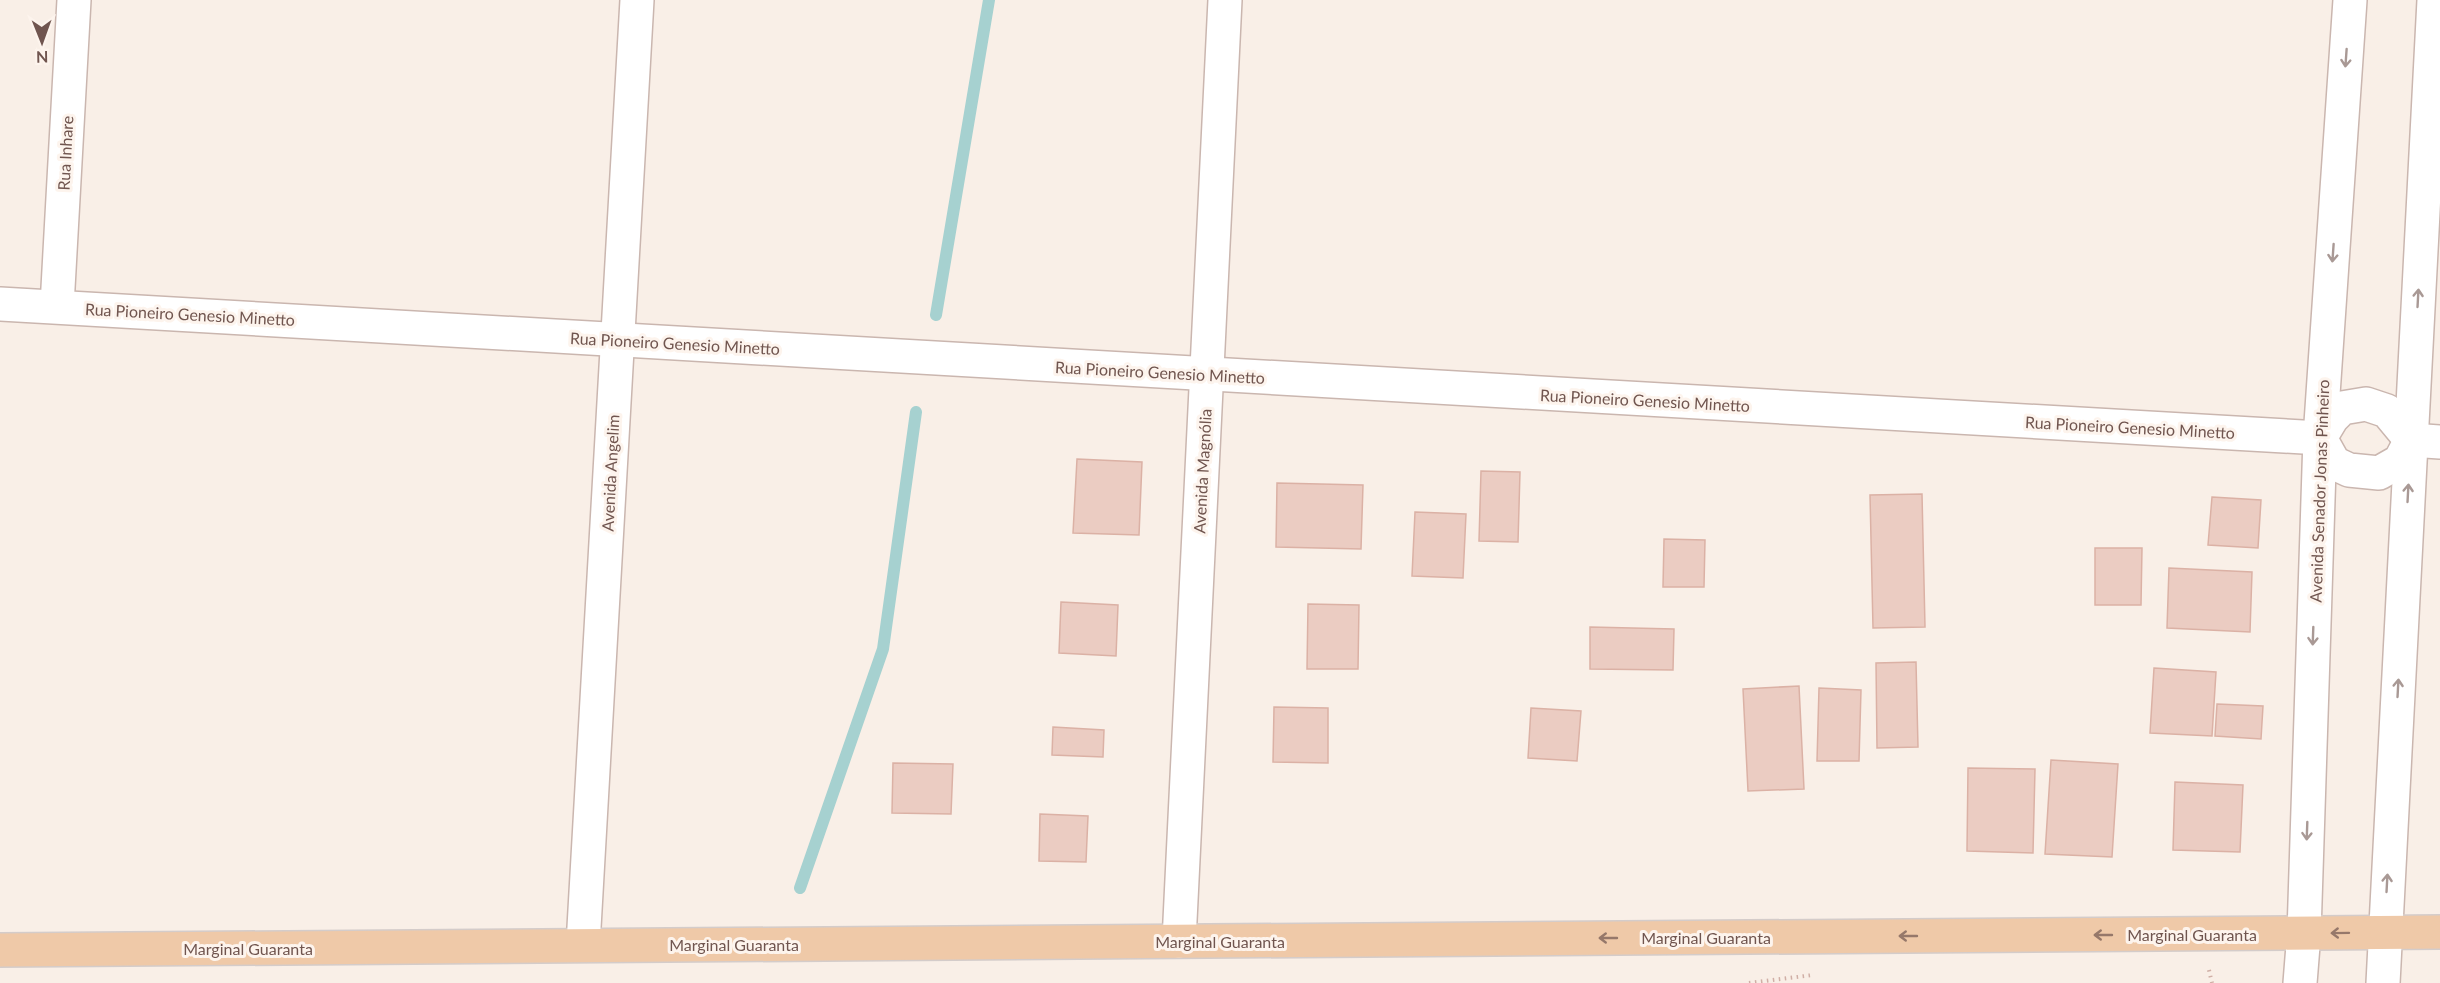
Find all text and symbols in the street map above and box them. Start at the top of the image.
north arrow [12,12,72,72]
text: N [36,48,49,67]
one-way arrow [2340,48,2351,68]
street label: Rua Inhare [54,115,76,191]
one-way arrow [2327,242,2338,262]
one-way arrow [2413,289,2424,309]
street label: Rua Pioneiro Genesio Minetto [85,299,295,329]
street label: Rua Pioneiro Genesio Minetto [570,328,780,358]
street label: Rua Pioneiro Genesio Minetto [1055,357,1265,387]
street label: Avenida Senador Jonas Pinheiro [2306,379,2332,603]
street label: Rua Pioneiro Genesio Minetto [1540,385,1750,415]
street label: Avenida Magnólia [1189,408,1215,534]
street label: Rua Pioneiro Genesio Minetto [2025,412,2235,442]
street label: Avenida Angelim [597,414,623,532]
one-way arrow [2403,484,2414,504]
one-way arrow [2308,626,2319,646]
one-way arrow [2392,678,2403,698]
one-way arrow [2301,821,2313,841]
one-way arrow [2382,873,2393,893]
street label: Marginal Guaranta [2127,925,2257,944]
one-way arrow [2330,927,2350,939]
street label: Marginal Guaranta [1641,928,1771,947]
one-way arrow [2093,929,2113,941]
one-way arrow [1898,930,1918,942]
street label: Marginal Guaranta [1155,932,1285,951]
one-way arrow [1598,932,1618,944]
street label: Marginal Guaranta [669,935,799,954]
street label: Marginal Guaranta [183,939,313,958]

